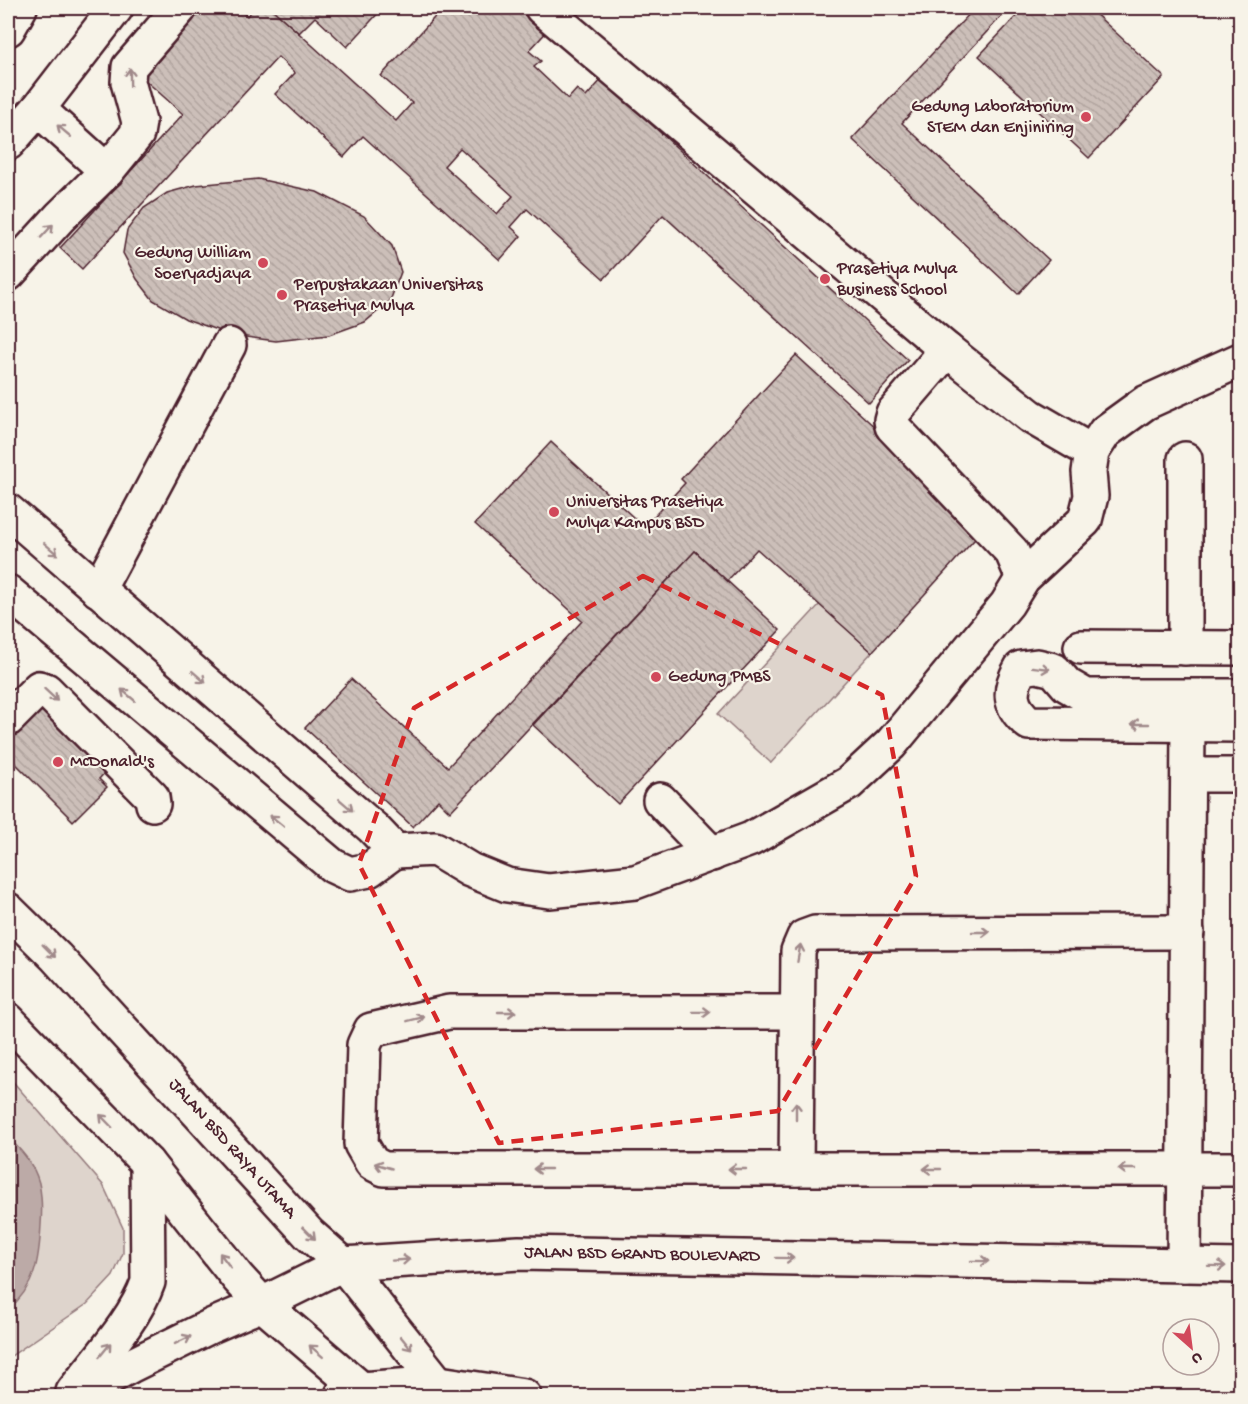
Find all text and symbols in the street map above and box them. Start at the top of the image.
one-way arrow [124,68,135,88]
place label: Gedung Laboratorium STEM dan Enjiniring [911,97,1074,139]
marker: Gedung Laboratorium STEM dan Enjiniring [1079,110,1093,124]
one-way arrow [57,124,72,138]
one-way arrow [40,224,54,239]
place label: Gedung William Soeryadjaya [135,243,252,285]
marker: Gedung William Soeryadjaya [256,256,270,270]
place label: Prasetiya Mulya Business School [836,259,958,301]
marker: Prasetiya Mulya Business School [818,272,832,286]
place label: Perpustakaan Universitas Prasetiya Mulya [293,275,484,317]
marker: Perpustakaan Universitas Prasetiya Mulya [275,288,289,302]
place label: Universitas Prasetiya Mulya Kampus BSD [566,492,725,534]
marker: Universitas Prasetiya Mulya Kampus BSD [547,505,561,519]
one-way arrow [44,542,59,556]
one-way arrow [1030,663,1050,674]
place label: Gedung PMBS [668,667,771,688]
one-way arrow [191,670,206,684]
marker: Gedung PMBS [649,670,663,684]
one-way arrow [43,688,58,702]
one-way arrow [121,688,136,702]
one-way arrow [1131,718,1151,730]
place label: McDonald's [70,752,155,773]
marker: McDonald's [51,755,65,769]
one-way arrow [338,798,353,812]
one-way arrow [269,814,285,827]
one-way arrow [970,926,990,938]
one-way arrow [42,943,57,958]
one-way arrow [794,944,805,964]
one-way arrow [497,1006,517,1018]
one-way arrow [692,1006,712,1018]
one-way arrow [406,1013,425,1025]
street label: JALAN BSD RAYA UTAMA [164,1075,301,1224]
one-way arrow [790,1101,802,1121]
one-way arrow [99,1114,114,1129]
one-way arrow [374,1160,393,1171]
one-way arrow [533,1163,553,1175]
one-way arrow [728,1163,748,1175]
one-way arrow [923,1163,943,1175]
one-way arrow [1118,1163,1138,1175]
one-way arrow [302,1226,317,1241]
street label: JALAN BSD GRAND BOULEVARD [524,1242,760,1268]
one-way arrow [218,1252,231,1268]
one-way arrow [774,1252,794,1264]
one-way arrow [391,1255,411,1266]
one-way arrow [969,1256,989,1267]
one-way arrow [1206,1260,1226,1271]
north arrow [1161,1317,1221,1377]
one-way arrow [173,1334,191,1345]
one-way arrow [399,1334,412,1350]
one-way arrow [98,1343,112,1358]
one-way arrow [309,1344,324,1358]
text: U [1187,1347,1205,1368]

